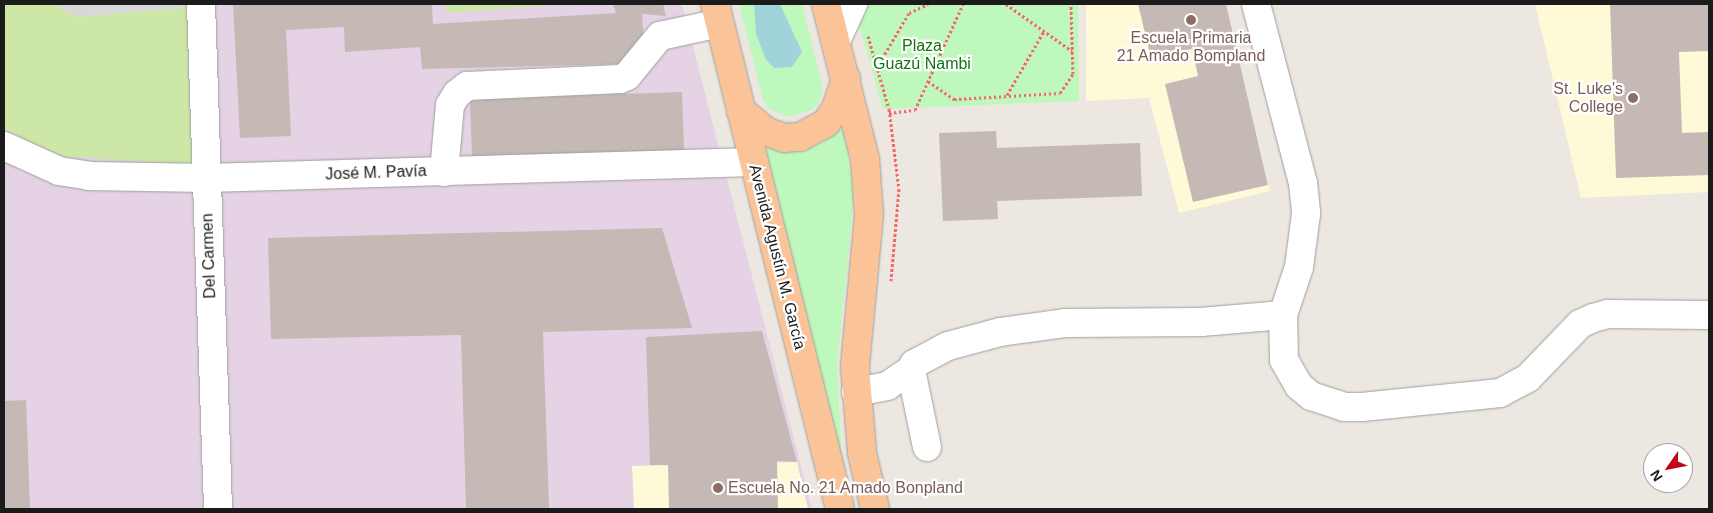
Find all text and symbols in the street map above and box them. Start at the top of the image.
marker: Escuela Primaria 21 Amado Bompland [1185,14,1197,26]
place label: Escuela Primaria 21 Amado Bompland [1116,28,1266,66]
park label: Plaza Guazú Nambi [873,36,971,74]
place label: St. Luke's College [1553,79,1623,117]
marker: St. Luke's College [1627,92,1639,104]
street label: José M. Pavía [325,162,427,184]
street label: Avenida Agustín M. García [745,162,809,352]
street label: Del Carmen [198,213,220,299]
north arrow [1643,443,1693,493]
text: N [1647,467,1666,484]
place label: Escuela No. 21 Amado Bonpland [728,478,964,498]
marker: Escuela No. 21 Amado Bonpland [712,482,724,494]

